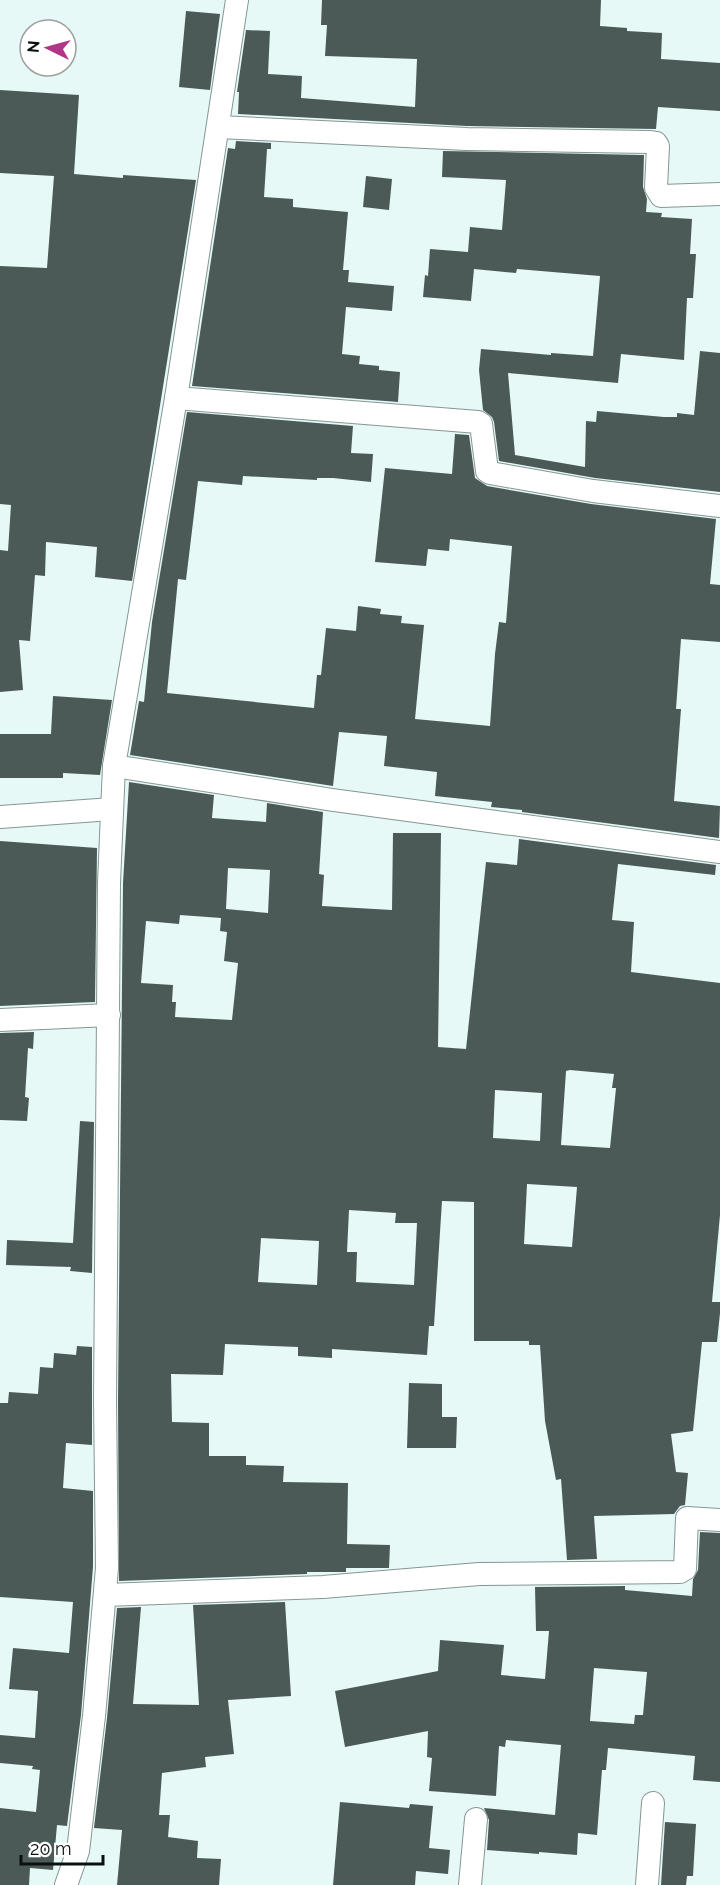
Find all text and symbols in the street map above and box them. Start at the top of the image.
north arrow [18,18,78,78]
text: N [24,40,44,54]
scale bar [21,1828,104,1866]
text: 20 m [30,1838,72,1859]

